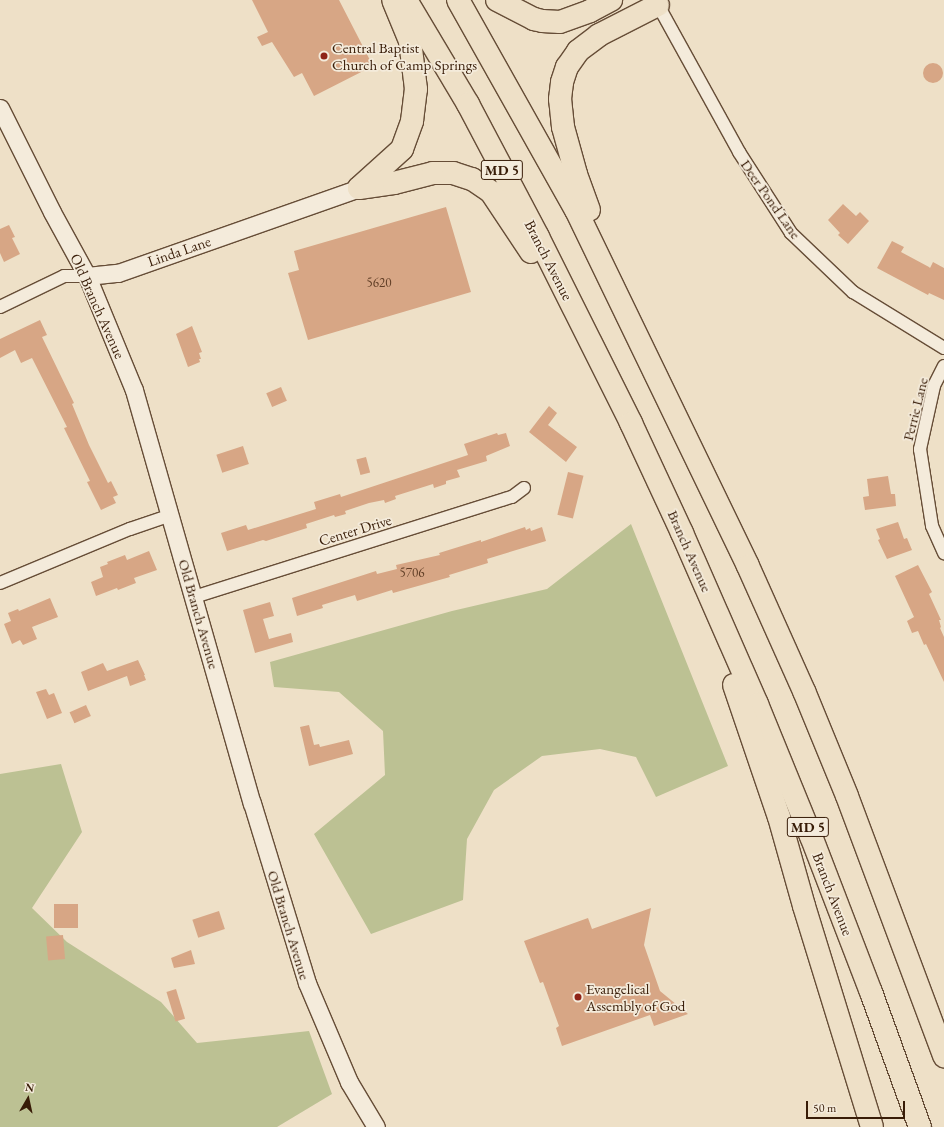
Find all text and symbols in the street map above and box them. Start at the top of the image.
place label: Central Baptist Church of Camp Springs [332,38,477,73]
marker: Central Baptist Church of Camp Springs [319,51,329,61]
street label: Deer Pond Lane [737,156,805,242]
road number: MD 5 [480,158,524,182]
street label: Branch Avenue [521,217,577,303]
street label: Linda Lane [145,232,213,270]
street label: Old Branch Avenue [67,251,129,361]
house number: 5620 [367,275,391,291]
street label: Perrie Lane [898,376,932,442]
street label: Branch Avenue [664,507,716,595]
street label: Center Drive [316,510,394,550]
street label: Old Branch Avenue [175,557,223,671]
house number: 5706 [400,565,424,581]
road number: MD 5 [786,815,830,839]
street label: Branch Avenue [809,850,857,938]
street label: Old Branch Avenue [264,868,314,982]
place label: Evangelical Assembly of God [586,979,685,1014]
marker: Evangelical Assembly of God [573,992,583,1002]
north arrow [8,1079,48,1119]
text: N [24,1080,35,1095]
scale bar [808,1093,907,1119]
text: 50 m [813,1100,836,1116]

